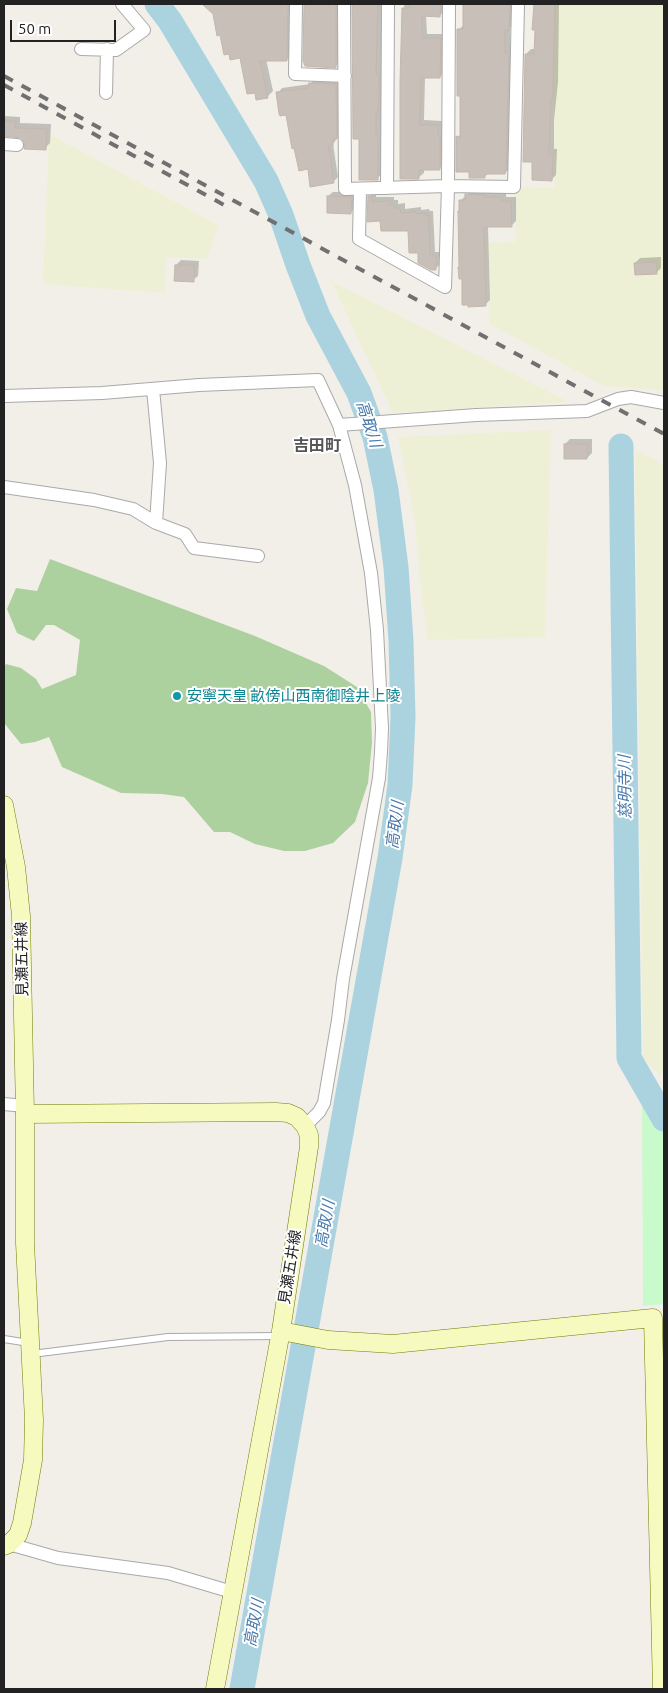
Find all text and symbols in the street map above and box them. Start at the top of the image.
scale bar [12,10,119,42]
text: 50 m [18,20,51,37]
water label: 高取川 [352,398,386,450]
district label: 吉田町 [293,436,341,456]
place label: 安寧天皇 畝傍山西南御陰井上陵 [187,687,400,705]
marker: 安寧天皇 畝傍山西南御陰井上陵 [171,690,183,702]
water label: 慈明寺川 [615,755,635,819]
water label: 高取川 [383,800,407,850]
street label: 見瀬五井線 [12,921,32,997]
water label: 高取川 [311,1199,339,1249]
street label: 見瀬五井線 [275,1229,305,1305]
water label: 高取川 [240,1598,268,1648]

